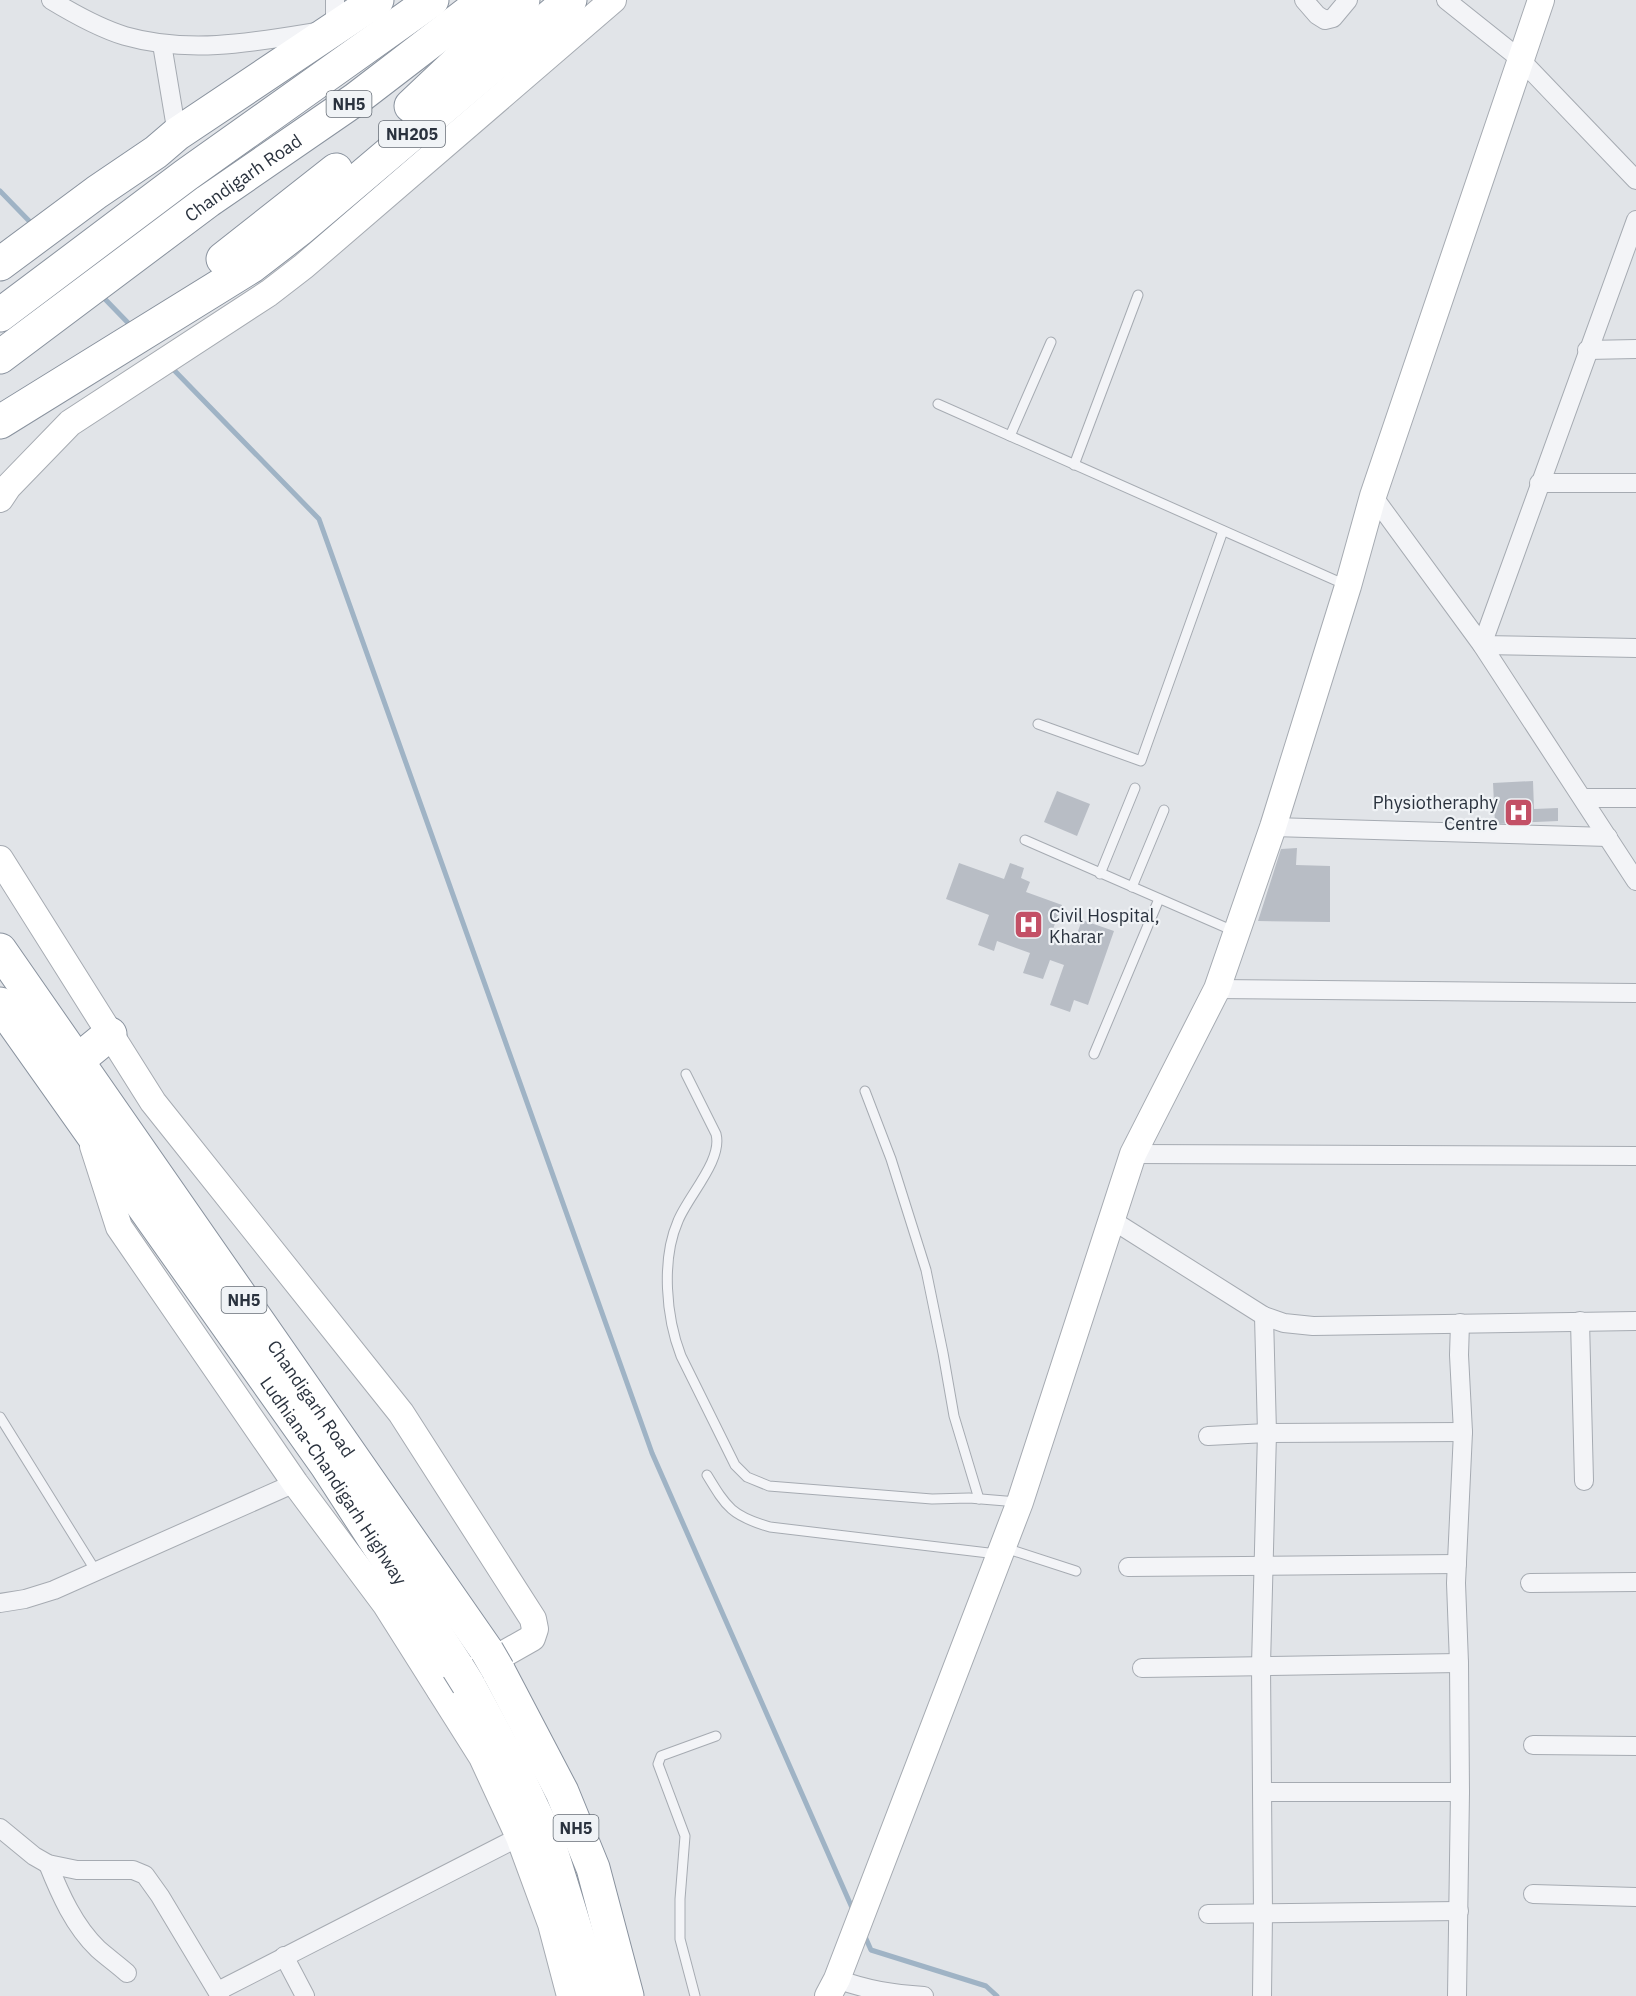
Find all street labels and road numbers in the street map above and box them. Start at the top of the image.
road number: NH5 [326,91,372,117]
road number: NH205 [379,121,445,147]
street label: Chandigarh Road [180,129,306,226]
road number: NH5 [222,1287,266,1313]
street label: Chandigarh Road [263,1335,360,1462]
street label: Ludhiana-Chandigarh Highway [256,1372,412,1589]
road number: NH5 [554,1815,598,1841]

